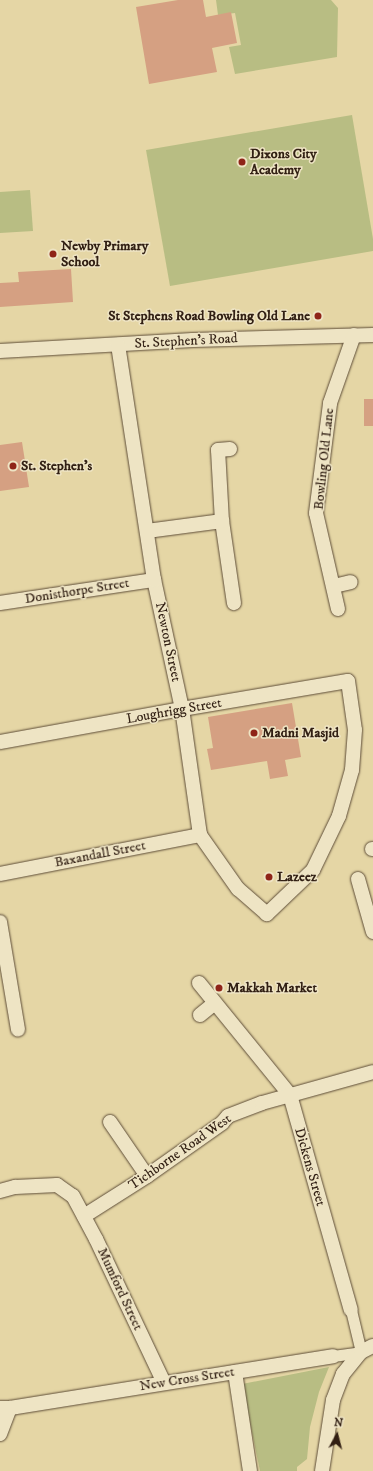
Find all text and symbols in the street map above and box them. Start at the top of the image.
place label: Dixons City Academy [250,146,317,178]
marker: Dixons City Academy [237,157,247,167]
place label: Newby Primary School [61,238,148,270]
marker: Newby Primary School [48,249,58,259]
place label: St Stephens Road Bowling Old Lane [108,308,310,324]
marker: St Stephens Road Bowling Old Lane [313,311,323,321]
street label: St. Stephen's Road [134,330,238,352]
street label: Bowling Old Lane [310,407,338,511]
place label: St. Stephen's [21,458,92,474]
marker: St. Stephen's [8,461,18,471]
street label: Donisthorpe Street [24,574,130,608]
street label: Newton Street [151,601,185,683]
street label: Loughrigg Street [125,694,223,728]
place label: Madni Masjid [262,725,339,741]
marker: Madni Masjid [249,728,259,738]
street label: Baxandall Street [53,837,147,871]
place label: Lazeez [277,869,317,885]
marker: Lazeez [264,872,274,882]
place label: Makkah Market [227,980,317,996]
marker: Makkah Market [214,983,224,993]
street label: Tichborne Road West [126,1110,234,1194]
street label: Dickens Street [291,1126,329,1208]
street label: Mumford Street [94,1245,146,1333]
street label: New Cross Street [138,1363,236,1395]
north arrow [317,1415,357,1455]
text: N [333,1416,344,1431]

